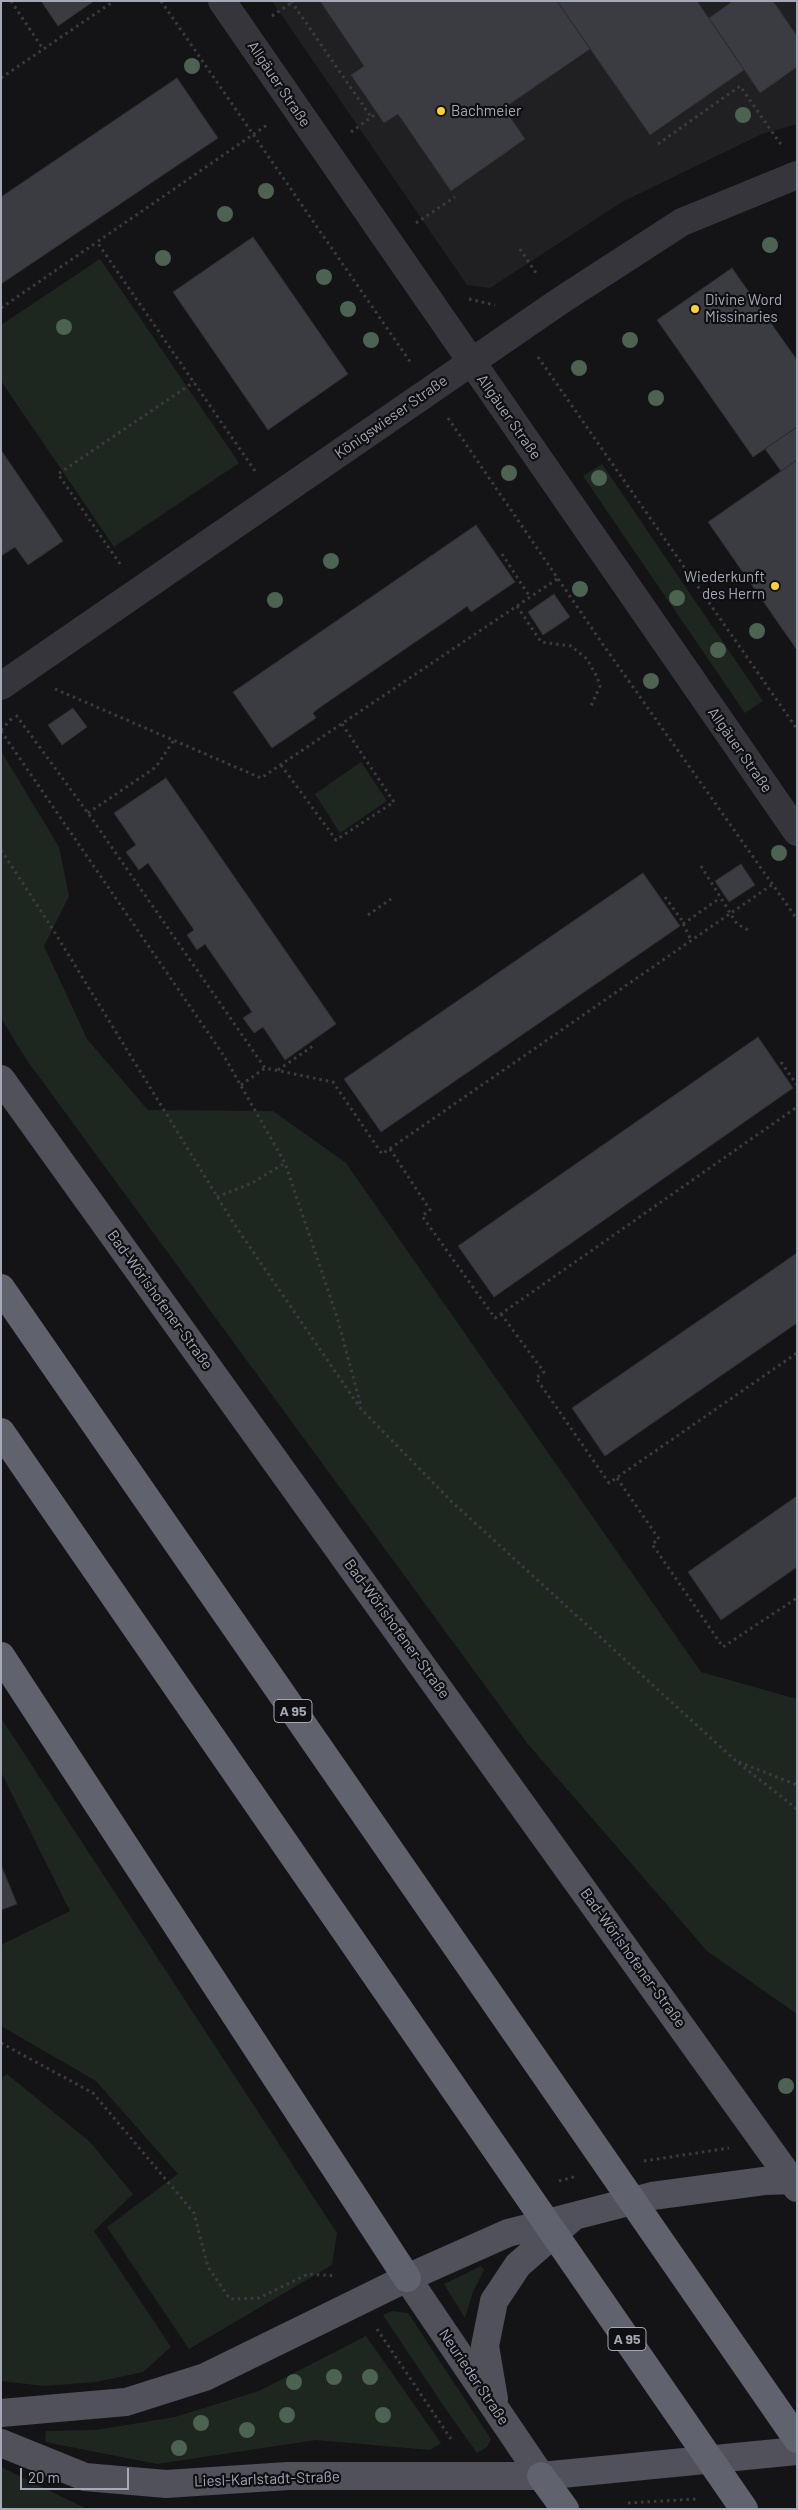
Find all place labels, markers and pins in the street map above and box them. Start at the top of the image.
place label: Bachmeier [451,102,521,120]
marker: Bachmeier [435,105,447,117]
place label: Divine Word Missinaries [705,291,782,326]
marker: Divine Word Missinaries [689,303,701,315]
place label: Wiederkunft des Herrn [684,568,765,603]
marker: Wiederkunft des Herrn [769,580,781,592]

